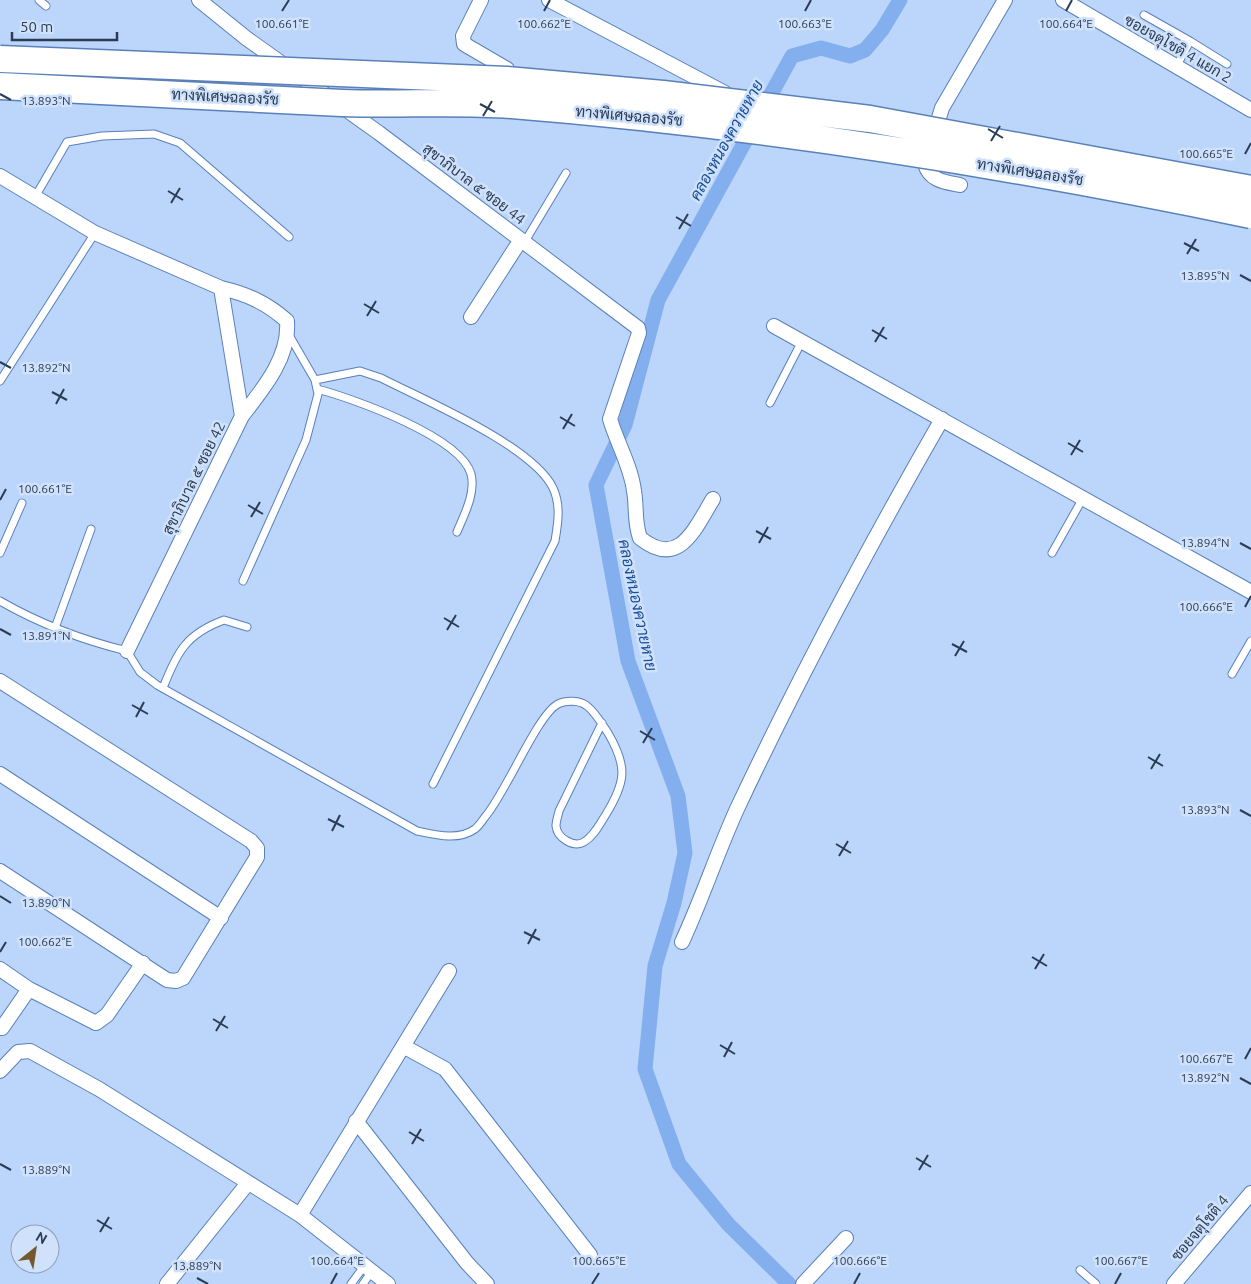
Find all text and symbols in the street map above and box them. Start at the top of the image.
scale bar [12,10,118,42]
street label: ซอยจตุโชติ 4 แยก 2 [1120,10,1235,89]
text: 100.661°E [255,17,309,30]
text: 100.662°E [517,17,571,30]
text: 100.663°E [778,17,832,30]
text: 100.664°E [1039,17,1093,30]
text: 50 m [20,18,53,35]
water label: คลองหนองควายหาย [686,77,766,203]
street label: ทางพิเศษฉลองรัช [171,85,279,108]
text: 13.893°N [21,94,71,107]
street label: ทางพิเศษฉลองรัช [575,102,683,129]
street label: สุขาภิบาล ๕ ซอย 44 [418,140,529,230]
text: 100.665°E [1179,147,1233,160]
street label: ทางพิเศษฉลองรัช [976,155,1085,188]
text: 13.895°N [1180,269,1230,282]
text: 13.892°N [21,361,71,374]
street label: สุขาภิบาล ๕ ซอย 42 [159,418,231,538]
text: 100.661°E [18,482,72,495]
text: 13.894°N [1180,536,1230,549]
water label: คลองหนองควายหาย [615,537,661,673]
text: 100.666°E [1179,600,1233,613]
text: 13.891°N [21,629,71,642]
text: 13.893°N [1180,803,1230,816]
text: 13.890°N [21,896,71,909]
text: 100.662°E [18,935,72,948]
text: 100.667°E [1179,1052,1233,1065]
text: 13.892°N [1180,1071,1230,1084]
text: 13.889°N [21,1163,71,1176]
street label: ซอยจตุโชติ 4 [1167,1191,1234,1266]
north arrow [10,1224,60,1274]
text: N [33,1228,50,1247]
text: 100.664°E [310,1254,364,1267]
text: 100.665°E [572,1254,626,1267]
text: 100.666°E [833,1254,887,1267]
text: 100.667°E [1094,1254,1148,1267]
text: 13.889°N [172,1259,222,1272]

